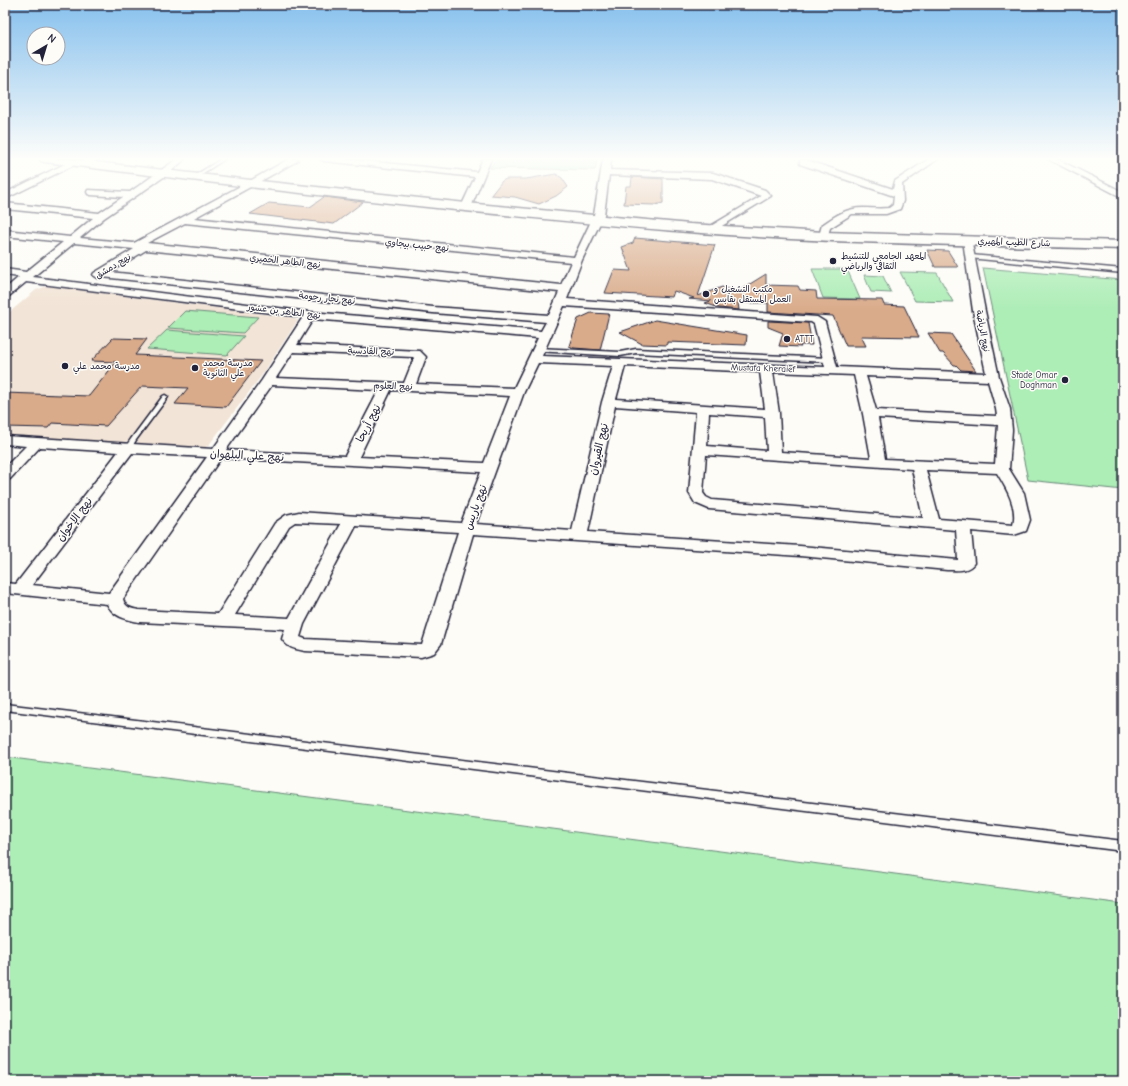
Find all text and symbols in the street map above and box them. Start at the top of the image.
north arrow [26,26,66,66]
text: N [45,31,59,46]
street label: شارع الطيب المهيري [977,236,1051,250]
street label: نهج حبيب بيجاوي [384,237,450,255]
street label: نهج دمشق [93,251,133,281]
place label: المعهد الجامعي للتنشيط الثقافي والرياضي [841,251,926,275]
street label: نهج الطاهر الخميري [249,252,321,272]
marker: المعهد الجامعي للتنشيط الثقافي والرياضي [828,256,838,266]
place label: مكتب التشغيل و العمل المستقل بقابس [713,284,791,304]
marker: مكتب التشغيل و العمل المستقل بقابس [701,289,711,299]
street label: نهج نجار رحومة [298,290,356,307]
street label: نهج الطاهر بن عشور [246,301,321,321]
street label: نهج الرياضة [973,309,992,353]
marker: ATTT [782,334,792,344]
place label: ATTT [795,334,814,344]
street label: نهج القادسية [348,345,395,358]
place label: مدرسة محمد علي الثانوية [203,358,253,382]
marker: مدرسة محمد علي [60,361,70,371]
place label: مدرسة محمد علي [73,361,140,375]
street label: Mustafa Kheraief [731,362,796,374]
marker: مدرسة محمد علي الثانوية [190,363,200,373]
place label: Stade Omar Doghman [1011,370,1057,390]
marker: Stade Omar Doghman [1060,375,1070,385]
street label: نهج العلوم [373,380,413,394]
street label: نهج أريحا [353,402,384,445]
street label: نهج القيروان [586,422,612,477]
street label: نهج علي البلهوان [209,447,284,468]
street label: نهج باريس [461,483,491,532]
street label: نهج الإخوان [54,495,96,544]

